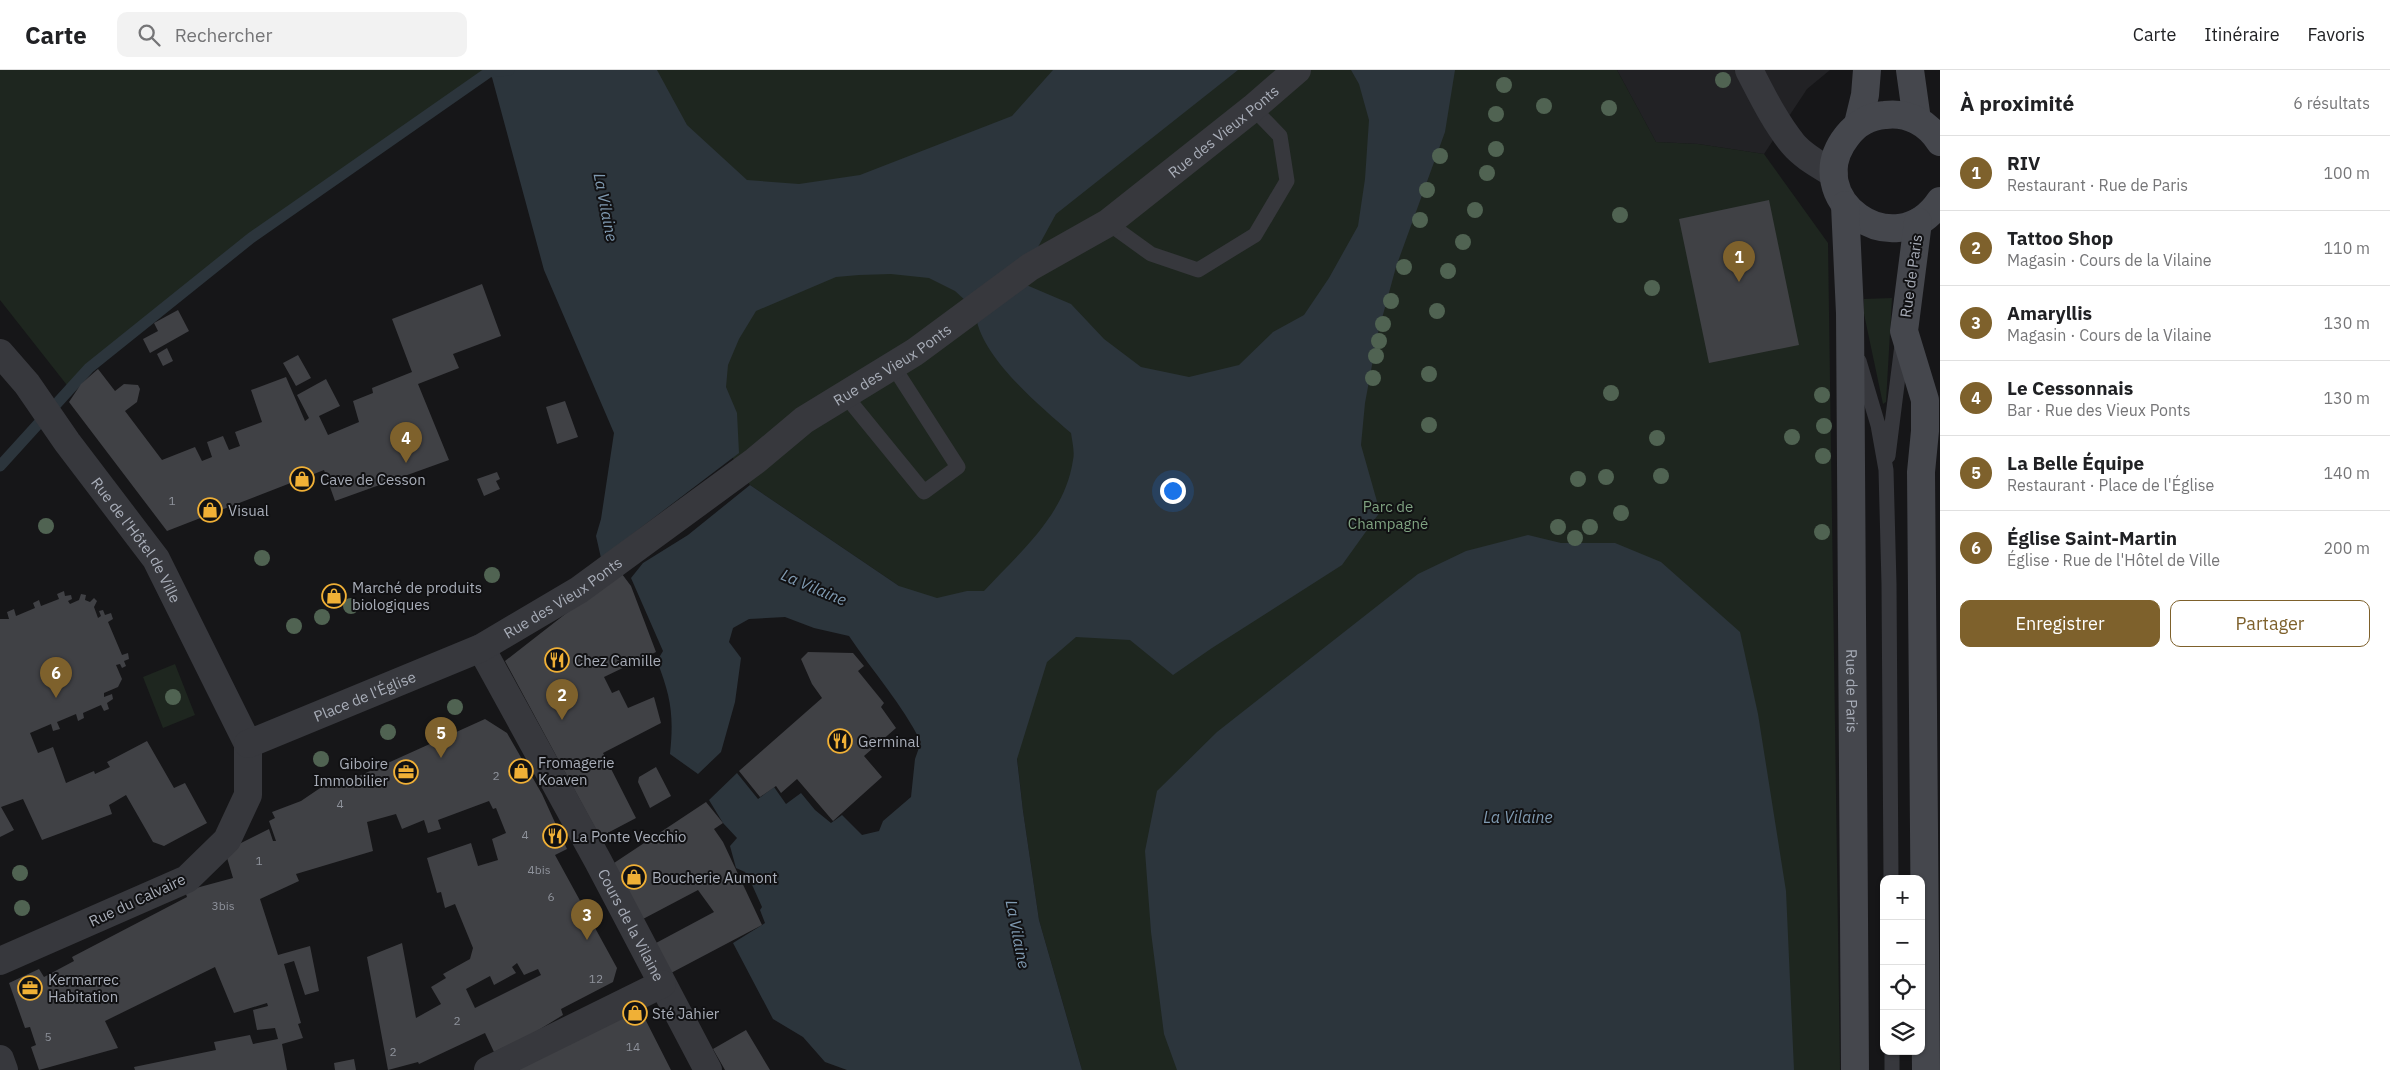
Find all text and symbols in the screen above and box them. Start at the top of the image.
search box [117,12,467,57]
text: Carte [25,19,87,51]
icon: search [135,21,163,49]
text: Rechercher [175,23,272,47]
text: Carte [2133,23,2176,46]
text: Itinéraire [2204,23,2280,46]
text: Favoris [2308,23,2365,46]
street label: Rue des Vieux Ponts [1164,81,1282,181]
text: À proximité [1960,89,2074,117]
text: 6 résultats [2293,93,2370,113]
text: RIV [2007,151,2040,175]
text: 1 [1971,163,1981,183]
text: 100 m [2323,163,2370,183]
water label: La Vilaine [590,171,622,243]
text: Restaurant · Rue de Paris [2007,175,2188,195]
text: Tattoo Shop [2007,226,2113,250]
street label: Rue de Paris [1896,233,1926,319]
text: 2 [1971,238,1981,258]
text: 110 m [2323,238,2370,258]
pin: 1 [1723,241,1755,282]
text: Magasin · Cours de la Vilaine [2007,250,2212,270]
text: Amaryllis [2007,301,2092,325]
text: 3 [1971,313,1981,333]
text: 130 m [2323,313,2370,333]
street label: Rue des Vieux Ponts [829,319,955,410]
text: Magasin · Cours de la Vilaine [2007,325,2212,345]
text: Le Cessonnais [2007,376,2133,400]
text: 4 [1971,388,1981,408]
text: 130 m [2323,388,2370,408]
text: Bar · Rue des Vieux Ponts [2007,400,2191,420]
pin: 4 [390,422,422,463]
text: La Belle Équipe [2007,451,2144,475]
text: 5 [1971,463,1981,483]
text: 140 m [2323,463,2370,483]
shop icon: Cave de Cesson [289,466,315,492]
place label: Cave de Cesson [320,470,426,489]
street label: Rue de l'Hôtel de Ville [88,473,186,606]
text: Restaurant · Place de l'Église [2007,475,2214,495]
your location [1160,478,1186,504]
house number: 1 [168,493,176,508]
shop icon: Visual [197,497,223,523]
park label: Parc de Champagné [1348,497,1428,533]
place label: Visual [228,501,269,520]
text: Église Saint-Martin [2007,526,2177,550]
text: 6 [1971,538,1981,558]
text: 200 m [2323,538,2370,558]
text: Église · Rue de l'Hôtel de Ville [2007,550,2220,570]
street label: Rue des Vieux Ponts [500,552,625,642]
water label: La Vilaine [778,564,850,610]
place label: Marché de produits biologiques [352,578,482,614]
shop icon: Marché de produits biologiques [321,583,347,609]
button: Enregistrer [1960,600,2160,647]
button: Partager [2170,600,2370,647]
restaurant icon: Chez Camille [544,647,570,673]
street label: Rue de Paris [1843,649,1862,733]
place label: Chez Camille [574,651,661,670]
pin: 6 [40,657,72,698]
street label: Place de l'Église [311,667,418,725]
pin: 2 [546,679,578,720]
pin: 5 [425,717,457,758]
restaurant icon: Germinal [827,728,853,754]
place label: Germinal [858,732,920,751]
place label: Fromagerie Koaven [538,753,615,789]
place label: Giboire Immobilier [313,754,388,790]
shop icon: Fromagerie Koaven [508,758,534,784]
office icon: Giboire Immobilier [393,759,419,785]
house number: 2 [492,768,500,783]
house number: 4 [336,796,344,811]
water label: La Vilaine [1483,807,1553,827]
restaurant icon: La Ponte Vecchio [542,823,568,849]
house number: 4 [521,827,529,842]
place label: La Ponte Vecchio [572,827,686,846]
house number: 1 [255,853,263,868]
house number: 4bis [527,862,551,877]
shop icon: Boucherie Aumont [621,864,647,890]
street label: Cours de la Vilaine [594,865,669,984]
place label: Boucherie Aumont [652,868,777,887]
street label: Rue du Calvaire [86,869,188,931]
map controls [1880,875,1925,1055]
button: + [1880,875,1925,920]
house number: 6 [547,889,555,904]
house number: 3bis [211,898,235,913]
water label: La Vilaine [1002,898,1034,970]
pin: 3 [571,899,603,940]
button: − [1880,920,1925,965]
button: locate [1880,965,1925,1010]
place label: Kermarrec Habitation [48,970,119,1006]
house number: 12 [589,971,603,986]
office icon: Kermarrec Habitation [17,975,43,1001]
shop icon: Sté Jahier [622,1000,648,1026]
place label: Sté Jahier [652,1004,720,1023]
button: layers [1880,1010,1925,1055]
house number: 2 [453,1013,461,1028]
house number: 5 [44,1029,52,1044]
house number: 14 [626,1039,640,1054]
house number: 2 [389,1044,397,1059]

